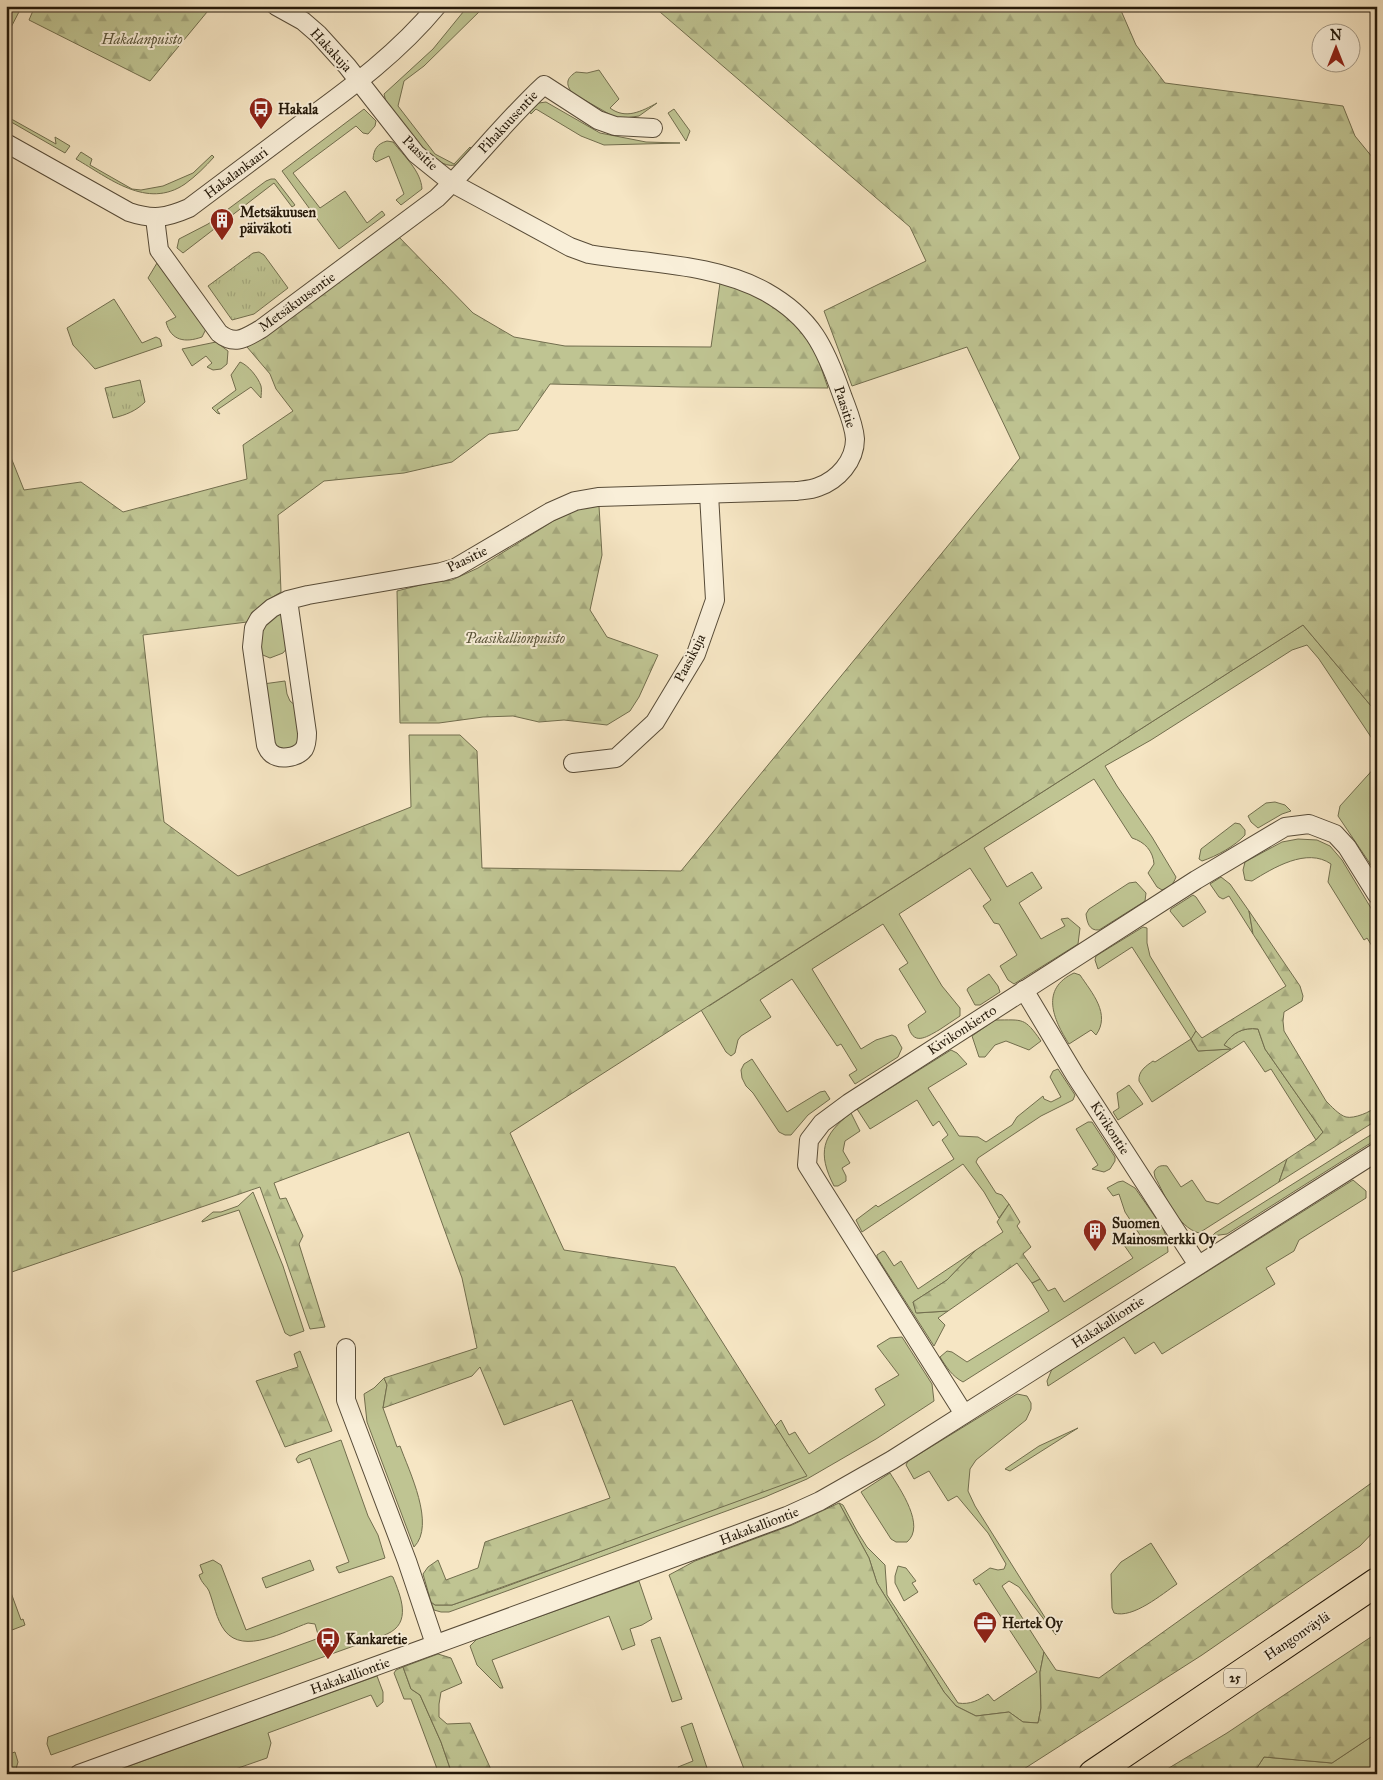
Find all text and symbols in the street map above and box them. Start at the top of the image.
north arrow [1310,22,1360,72]
street label: Hakakuja [306,25,356,76]
text: N [1330,27,1342,44]
park label: Hakalanpuisto [101,31,182,49]
street label: Pihakuusentie [475,87,542,157]
bus stop icon: Hakala [248,96,274,130]
place label: Hakala [278,101,319,118]
street label: Paasitie [399,132,442,174]
street label: Hakalankaari [201,144,271,202]
place label: Metsäkuusen päiväkoti [239,204,316,238]
building icon: Metsäkuusen päiväkoti [209,207,235,241]
street label: Metsäkuusentie [255,268,339,335]
street label: Paasitie [830,384,860,430]
street label: Paasitie [444,542,490,576]
park label: Paasikallionpuisto [465,630,565,648]
street label: Paasikuja [671,631,709,685]
street label: Kivikonkierto [924,1001,1000,1059]
street label: Kivikontie [1087,1098,1134,1158]
place label: Suomen Mainosmerkki Oy [1112,1215,1217,1249]
building icon: Suomen Mainosmerkki Oy [1082,1218,1108,1252]
street label: Hakakalliontie [1068,1292,1148,1352]
street label: Hakakalliontie [717,1503,801,1549]
street label: Hangonväylä [1261,1608,1333,1664]
office icon: Hertek Oy [972,1610,998,1644]
place label: Hertek Oy [1002,1615,1064,1633]
bus stop icon: Kankaretie [315,1626,341,1660]
place label: Kankaretie [346,1631,408,1648]
street label: Hakakalliontie [308,1654,392,1698]
road number: 25 [1224,1669,1246,1688]

